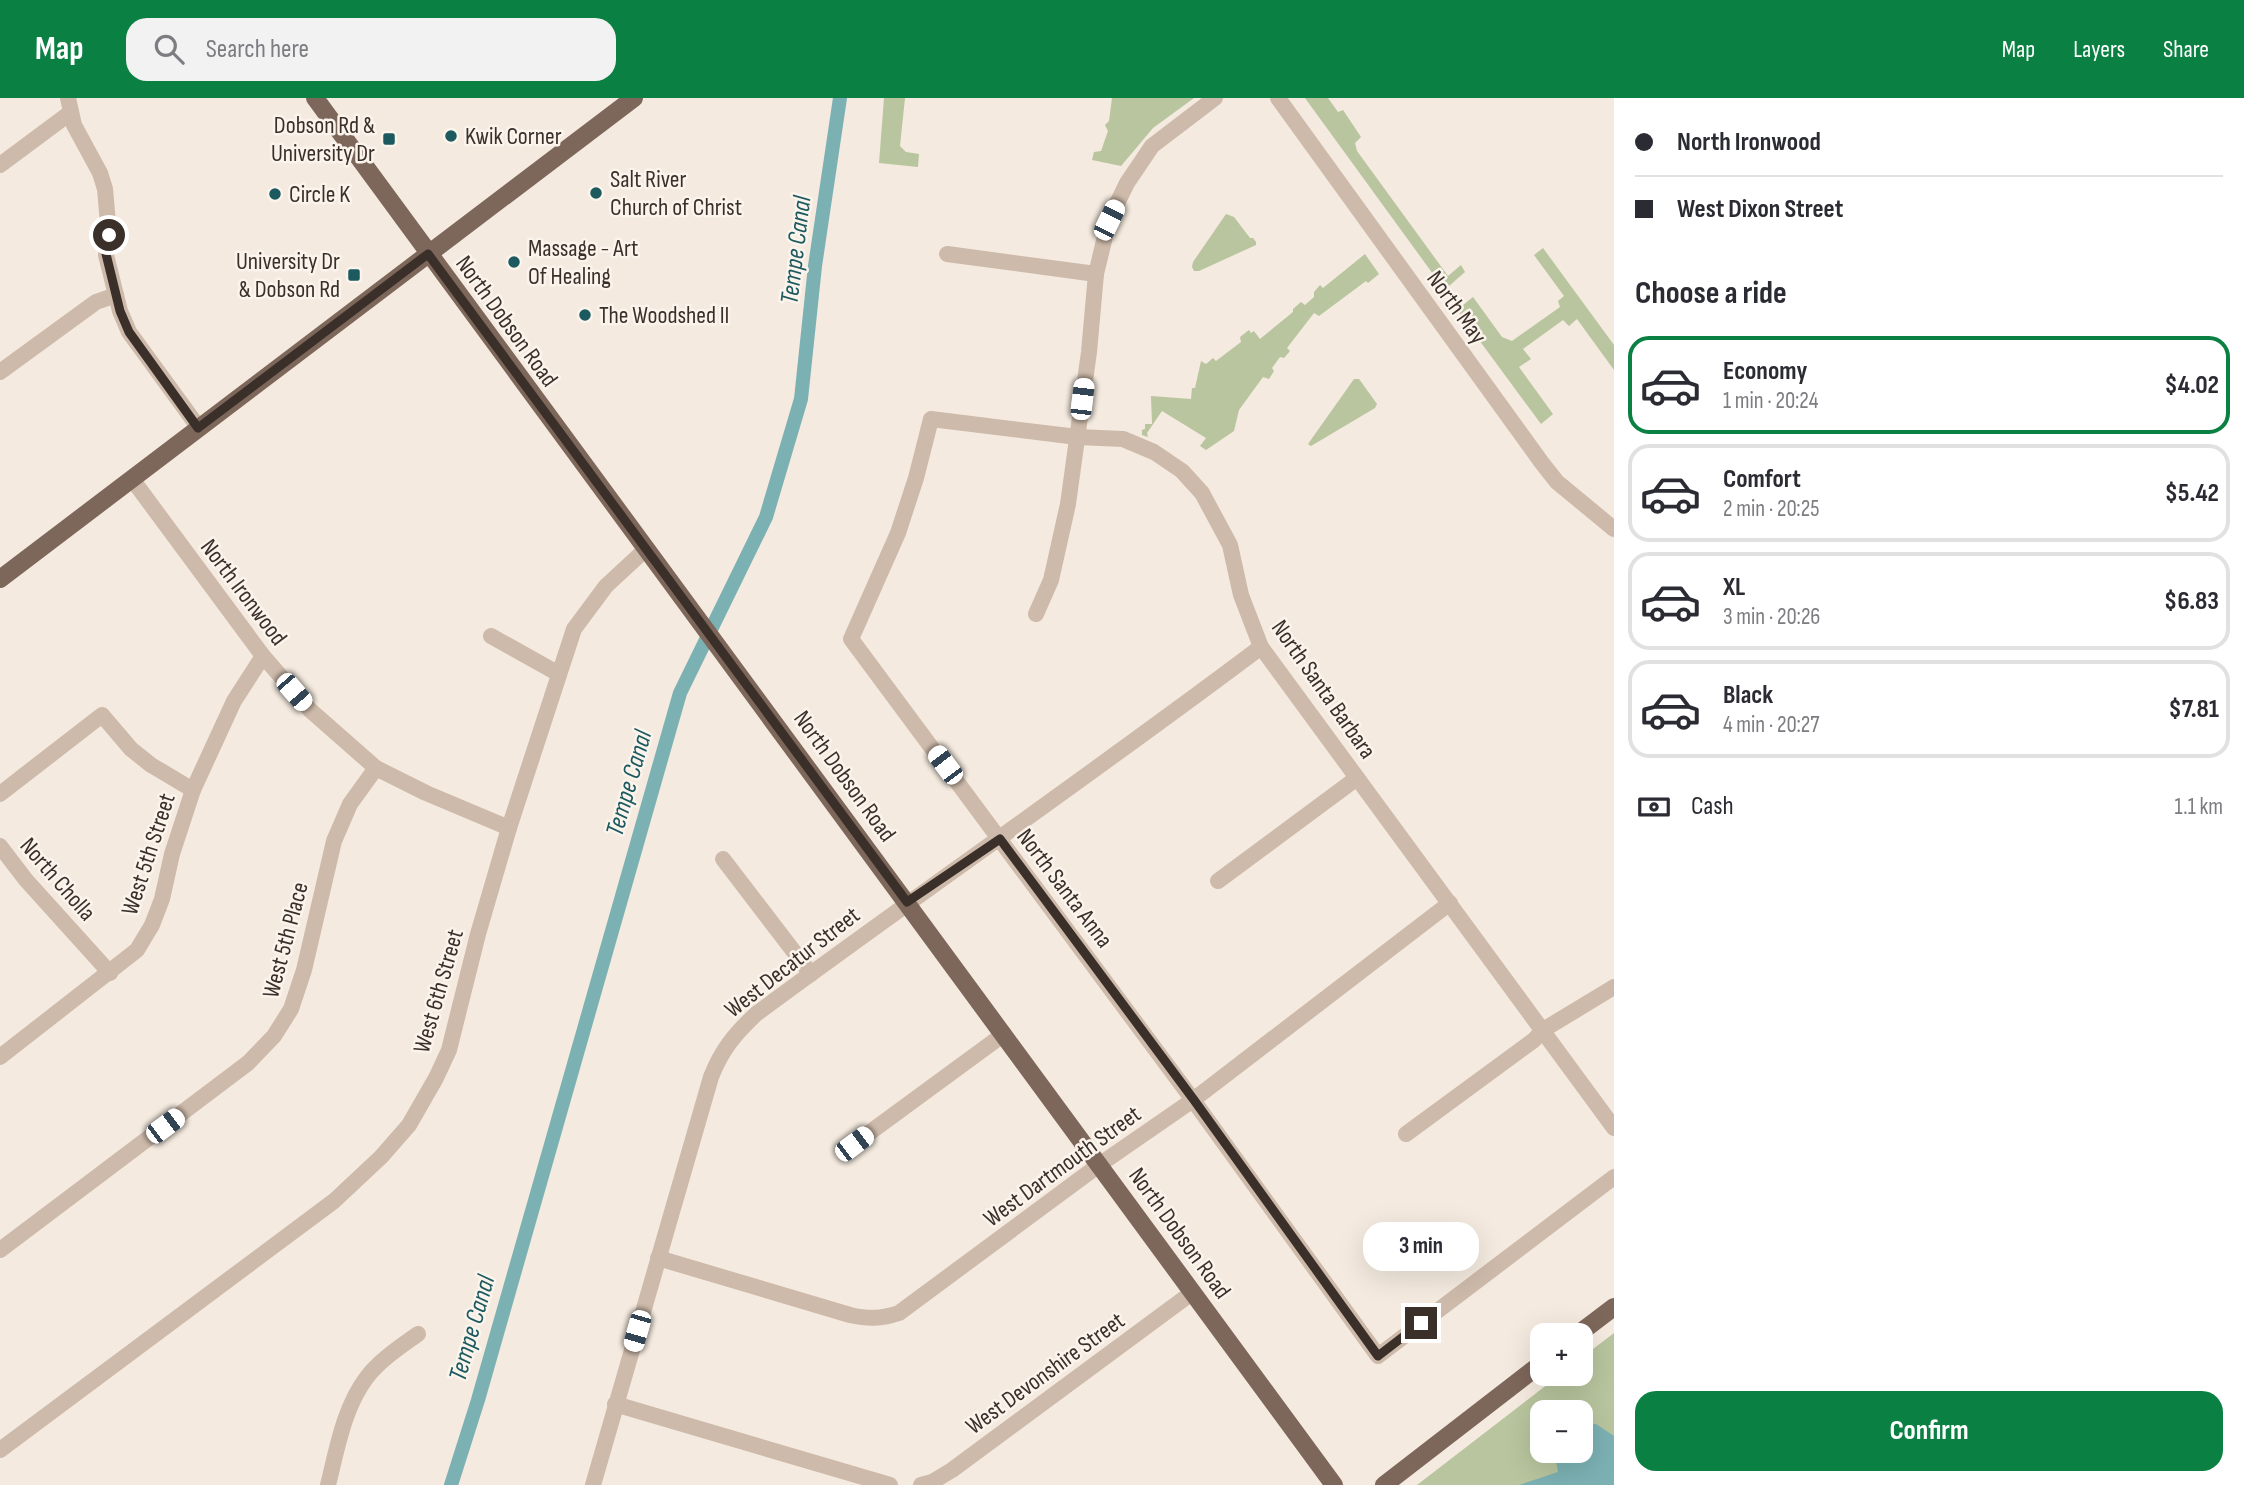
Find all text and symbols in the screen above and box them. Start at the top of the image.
search box [126,18,616,81]
text: Map [35,29,84,69]
icon: search [150,30,188,68]
text: Search here [206,34,309,65]
text: Map [2002,35,2035,64]
text: Layers [2073,35,2125,64]
text: Share [2163,35,2209,64]
place label: Dobson Rd & University Dr [271,111,375,168]
place label: Kwik Corner [465,122,562,151]
text: North Ironwood [1677,127,1821,158]
marker: Kwik Corner [443,128,459,144]
marker: Dobson Rd & University Dr [381,131,397,147]
place label: Salt River Church of Christ [610,165,742,222]
place label: Circle K [289,180,350,209]
marker: Salt River Church of Christ [588,185,604,201]
marker: Circle K [267,186,283,202]
water label: Tempe Canal [774,193,819,306]
text: West Dixon Street [1677,194,1843,225]
car [1091,197,1128,243]
route start [93,219,125,251]
place label: Massage - Art Of Healing [528,234,638,291]
place label: University Dr & Dobson Rd [236,247,340,304]
street label: North Dobson Road [449,250,564,393]
marker: Massage - Art Of Healing [506,254,522,270]
street label: North May [1420,265,1493,350]
marker: University Dr & Dobson Rd [346,267,362,283]
text: Choose a ride [1635,274,1787,313]
place label: The Woodshed II [599,301,729,330]
marker: The Woodshed II [577,307,593,323]
icon: car [1639,354,1702,417]
text: Economy [1723,356,1807,387]
text: $4.02 [2164,370,2219,401]
car [1070,377,1095,421]
text: 1 min · 20:24 [1723,387,1818,415]
icon: car [1639,462,1702,525]
text: Comfort [1723,464,1801,495]
text: $5.42 [2165,478,2219,509]
text: 2 min · 20:25 [1723,495,1819,523]
street label: North Ironwood [194,533,293,651]
icon: car [1639,570,1702,633]
text: XL [1723,572,1745,603]
text: $6.83 [2164,586,2219,617]
text: 3 min · 20:26 [1723,603,1820,631]
street label: North Santa Barbara [1265,614,1382,764]
car [273,669,316,715]
icon: car [1639,678,1702,741]
text: Black [1723,680,1773,711]
text: $7.81 [2168,694,2219,725]
street label: North Dobson Road [787,705,902,848]
text: 4 min · 20:27 [1723,711,1820,739]
water label: Tempe Canal [600,726,660,840]
car [924,742,967,788]
icon: cash [1635,788,1673,826]
street label: West 5th Street [115,790,182,919]
text: Cash [1691,791,1734,822]
text: 1.1 km [2174,793,2223,821]
street label: North Santa Anna [1010,823,1119,954]
street label: North Cholla [14,832,102,927]
street label: West 5th Place [256,879,315,1001]
street label: West Decatur Street [719,901,866,1024]
street label: West 6th Street [407,926,470,1056]
street label: West Dartmouth Street [978,1100,1147,1233]
car [142,1105,189,1147]
car [831,1123,878,1165]
street label: North Dobson Road [1122,1162,1237,1305]
callout: 3 min [1363,1222,1479,1270]
text: 3 min [1399,1232,1443,1260]
water label: Tempe Canal [443,1271,503,1385]
street label: West Devonshire Street [960,1306,1130,1441]
route end [1405,1307,1437,1339]
car [622,1308,653,1354]
map controls [1530,1323,1593,1463]
button: + [1530,1323,1593,1386]
button: Confirm [1635,1391,2223,1471]
button: − [1530,1400,1593,1463]

